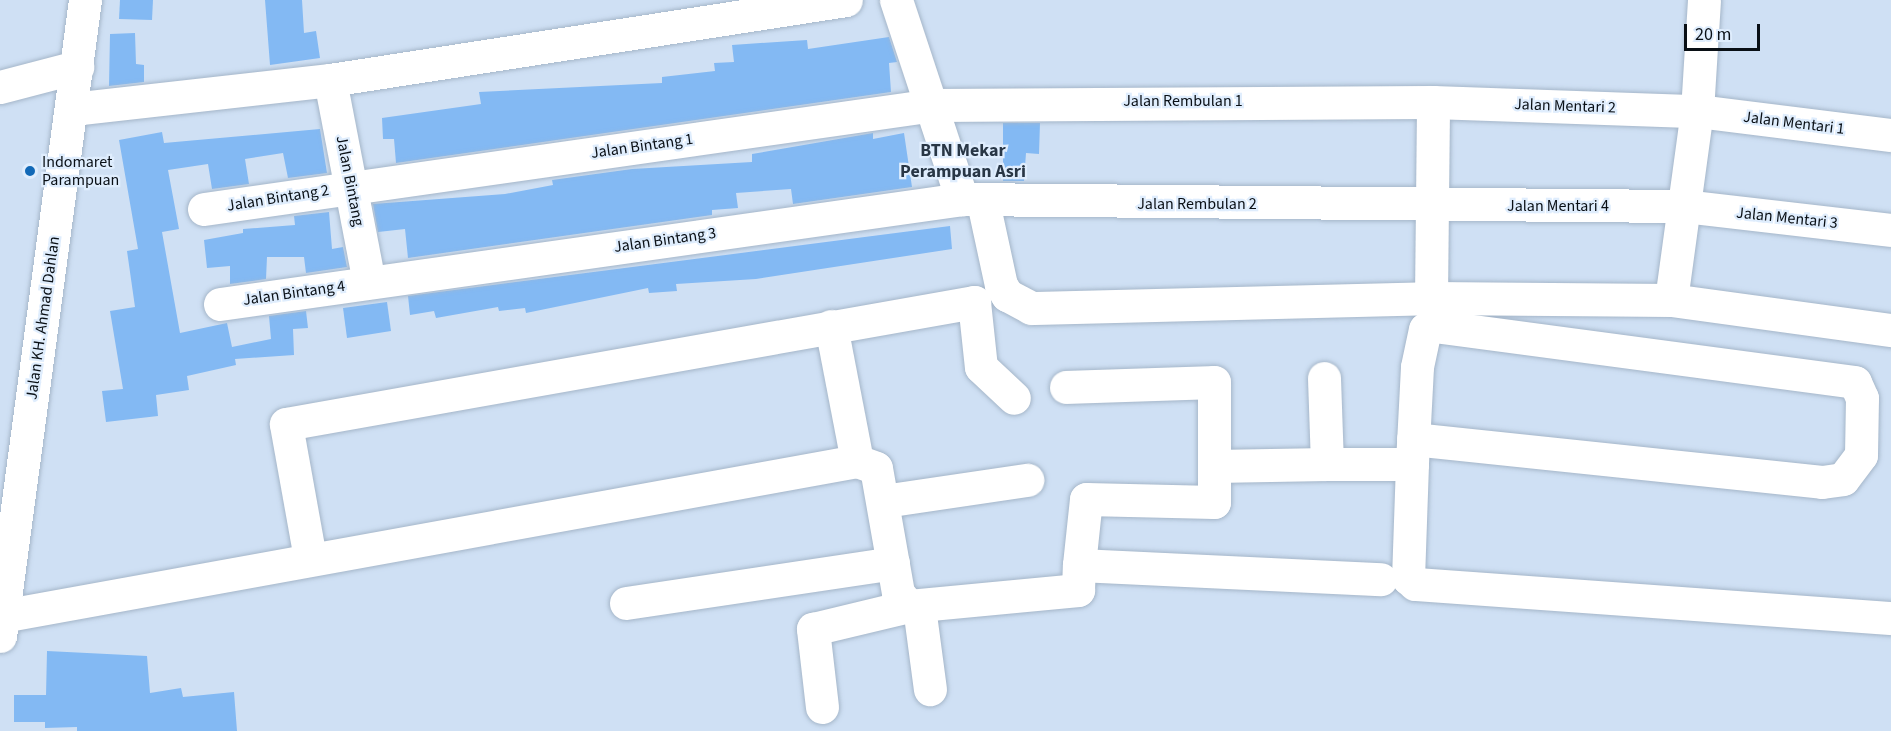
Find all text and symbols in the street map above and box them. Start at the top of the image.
scale bar [1687,12,1764,50]
text: 20 m [1695,22,1731,47]
street label: Jalan Rembulan 1 [1123,91,1243,111]
street label: Jalan Mentari 2 [1514,95,1616,117]
street label: Jalan Mentari 1 [1742,107,1846,139]
street label: Jalan Bintang 1 [590,129,694,163]
street label: Jalan Bintang [332,134,368,228]
district label: BTN Mekar Perampuan Asri [900,141,1026,184]
place label: Indomaret Parampuan [42,152,119,190]
marker: Indomaret Parampuan [23,164,37,178]
street label: Jalan Bintang 2 [226,180,330,216]
street label: Jalan Rembulan 2 [1137,194,1257,214]
street label: Jalan Mentari 4 [1507,196,1609,216]
street label: Jalan Mentari 3 [1735,203,1839,233]
street label: Jalan Bintang 3 [613,223,717,257]
street label: Jalan KH. Ahmad Dahlan [22,235,64,401]
street label: Jalan Bintang 4 [242,276,346,310]

